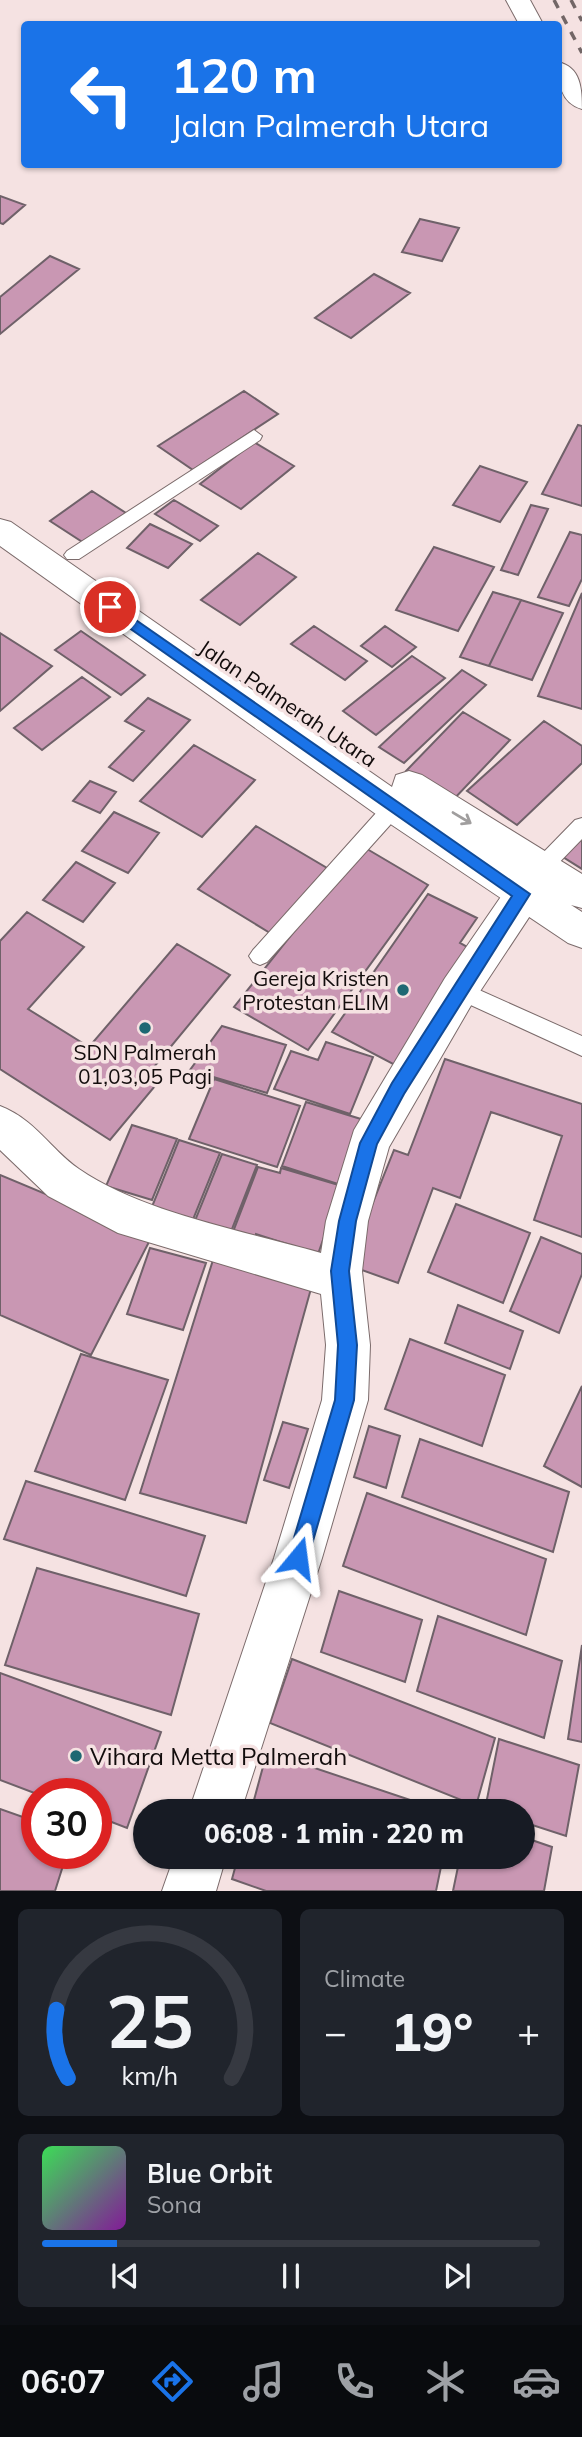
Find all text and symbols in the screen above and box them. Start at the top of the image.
text: 120 m [171,44,317,105]
icon: left [56,49,147,140]
text: Jalan Palmerah Utara [171,105,489,145]
pin [80,577,140,637]
icon: arrive [91,588,129,626]
street label: Jalan Palmerah Utara [194,634,382,772]
one-way arrow [452,812,472,826]
place label: Gereja Kristen Protestan ELIM [242,965,389,1015]
marker: Gereja Kristen Protestan ELIM [395,982,411,998]
marker: SDN Palmerah 01,03,05 Pagi [137,1020,153,1036]
place label: SDN Palmerah 01,03,05 Pagi [74,1039,217,1089]
position arrow [261,1521,335,1595]
place label: Vihara Metta Palmerah [90,1741,347,1771]
marker: Vihara Metta Palmerah [68,1748,84,1764]
speed limit sign: 30 [21,1778,112,1869]
text: 06:08 · 1 min · 220 m [204,1817,464,1850]
text: Climate [324,1964,405,1993]
text: 25 [106,1976,194,2067]
text: 19° [391,1999,473,2064]
text: − [324,2008,347,2056]
text: + [517,2008,540,2056]
text: km/h [122,2060,178,2091]
text: Blue Orbit [147,2157,272,2190]
text: Sona [147,2190,202,2219]
icon: previous [106,2257,144,2295]
icon: pause [272,2257,310,2295]
icon: next [438,2257,476,2295]
icon: directions [148,2357,197,2406]
icon: music [239,2357,288,2406]
icon: phone [330,2357,379,2406]
icon: climate [421,2357,470,2406]
icon: car [512,2357,561,2406]
text: 06:07 [21,2361,106,2401]

